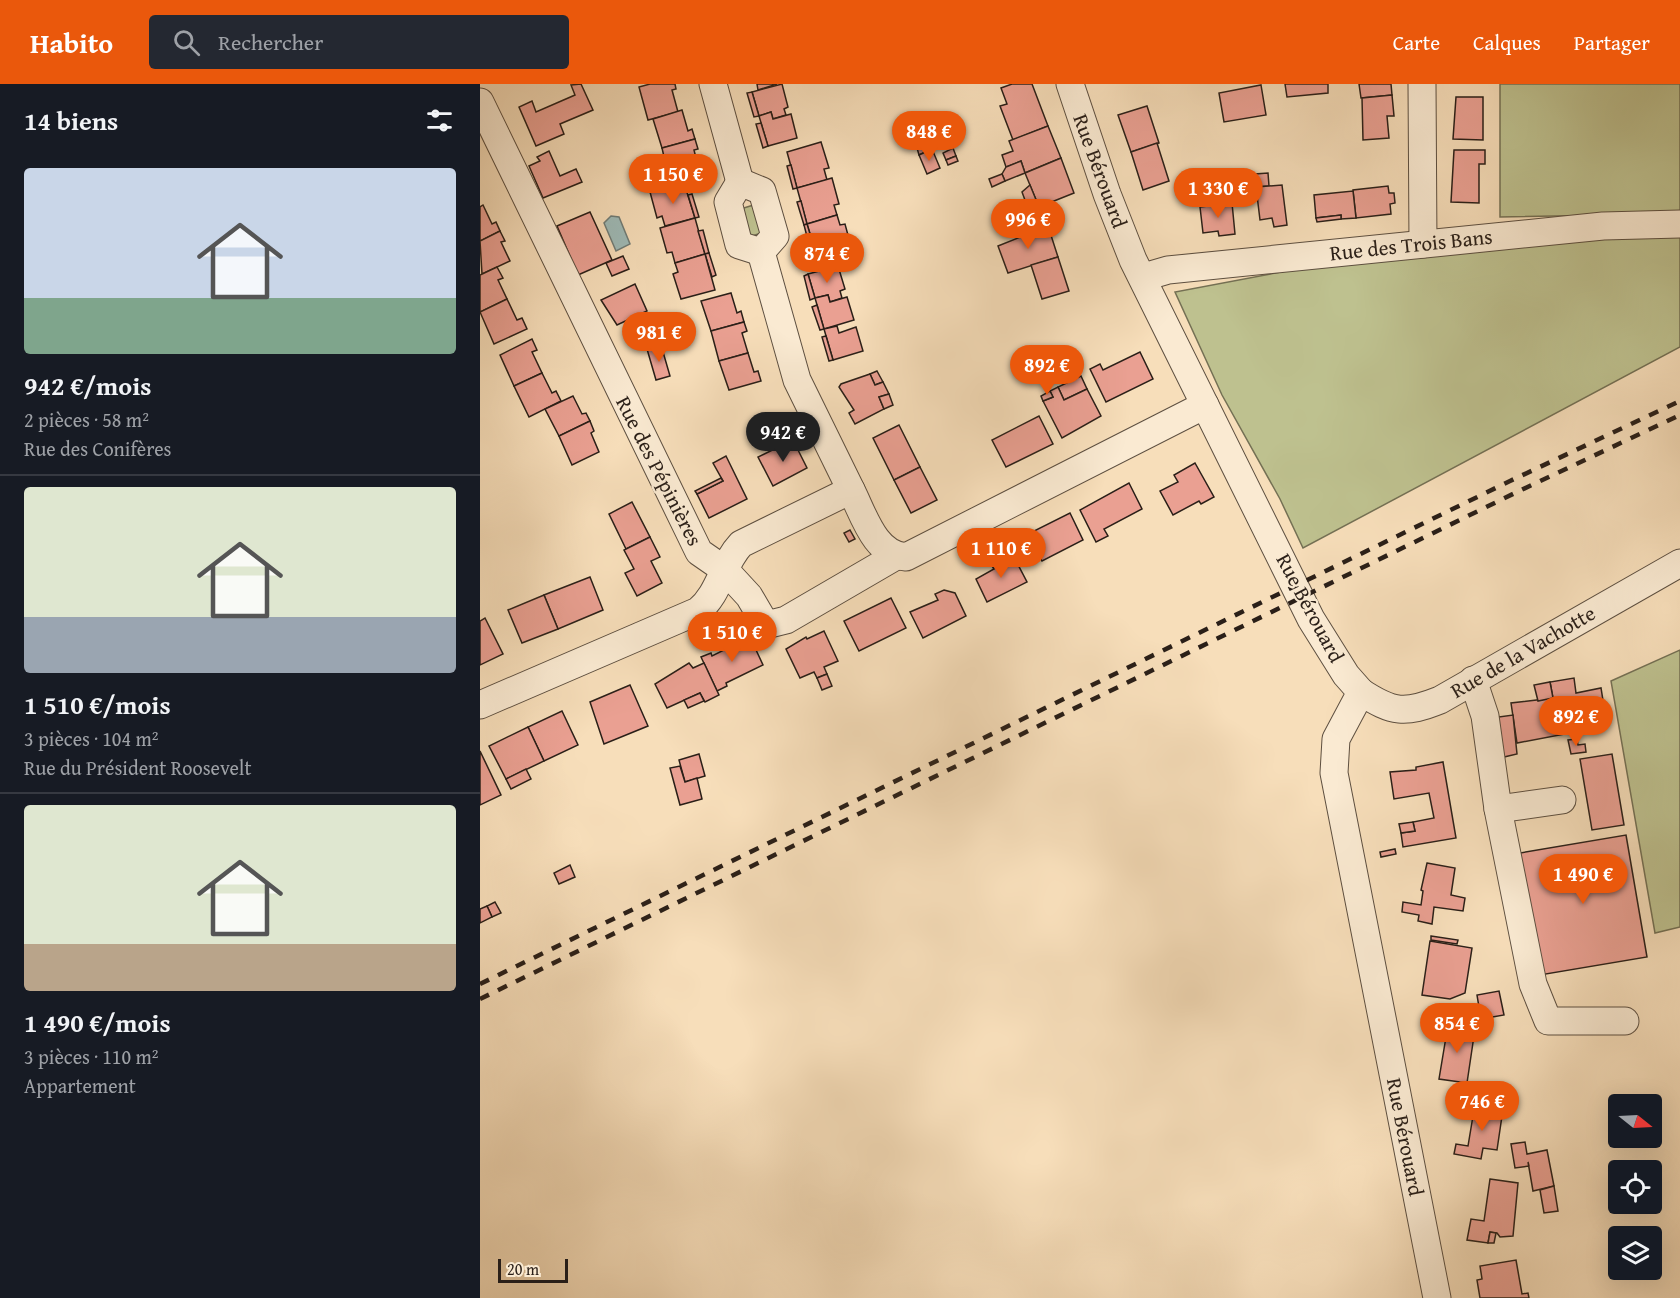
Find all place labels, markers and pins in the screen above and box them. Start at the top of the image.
pin: 848 € [887,111,971,162]
pin: 1 150 € [618,154,728,205]
pin: 1 330 € [1163,168,1273,219]
pin: 996 € [986,199,1070,250]
pin: 874 € [785,233,869,284]
pin: 981 € [617,312,701,363]
pin: 892 € [1005,345,1089,396]
pin: 942 € [741,412,825,463]
pin: 1 110 € [946,528,1056,579]
pin: 1 510 € [677,612,787,663]
pin: 892 € [1534,696,1618,747]
pin: 1 490 € [1528,854,1638,905]
pin: 854 € [1415,1003,1499,1054]
pin: 746 € [1440,1081,1524,1132]

